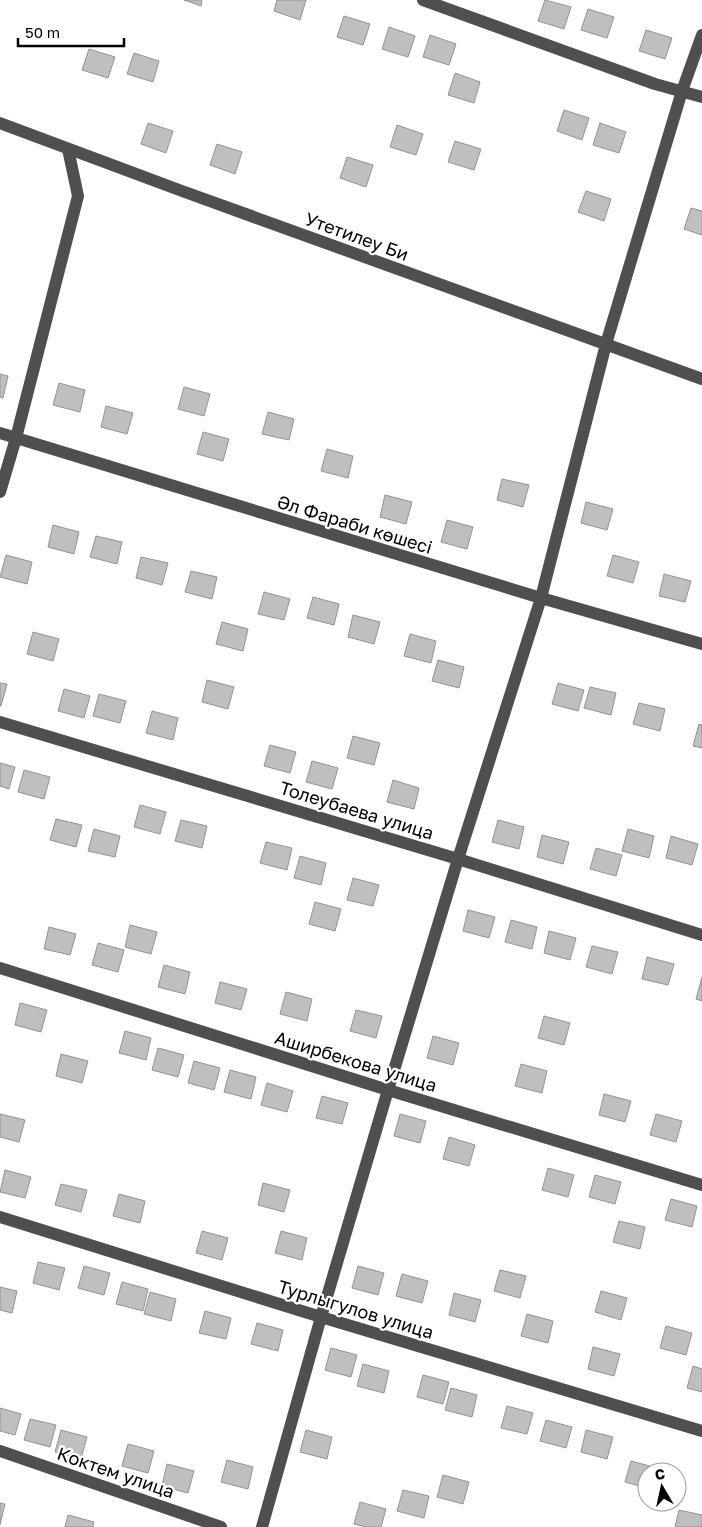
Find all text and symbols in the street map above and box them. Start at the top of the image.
scale bar [18,15,124,47]
text: 50 m [25,23,60,41]
street label: Утетилеу Би [302,207,412,265]
street label: Әл Фараби көшесі [275,490,435,558]
street label: Толеубаева улица [277,776,437,844]
street label: Аширбекова улица [272,1026,440,1096]
street label: Турлыгулов улица [276,1275,436,1343]
street label: Коктем улица [54,1442,178,1502]
north arrow [637,1462,687,1512]
text: С [654,1464,666,1483]

